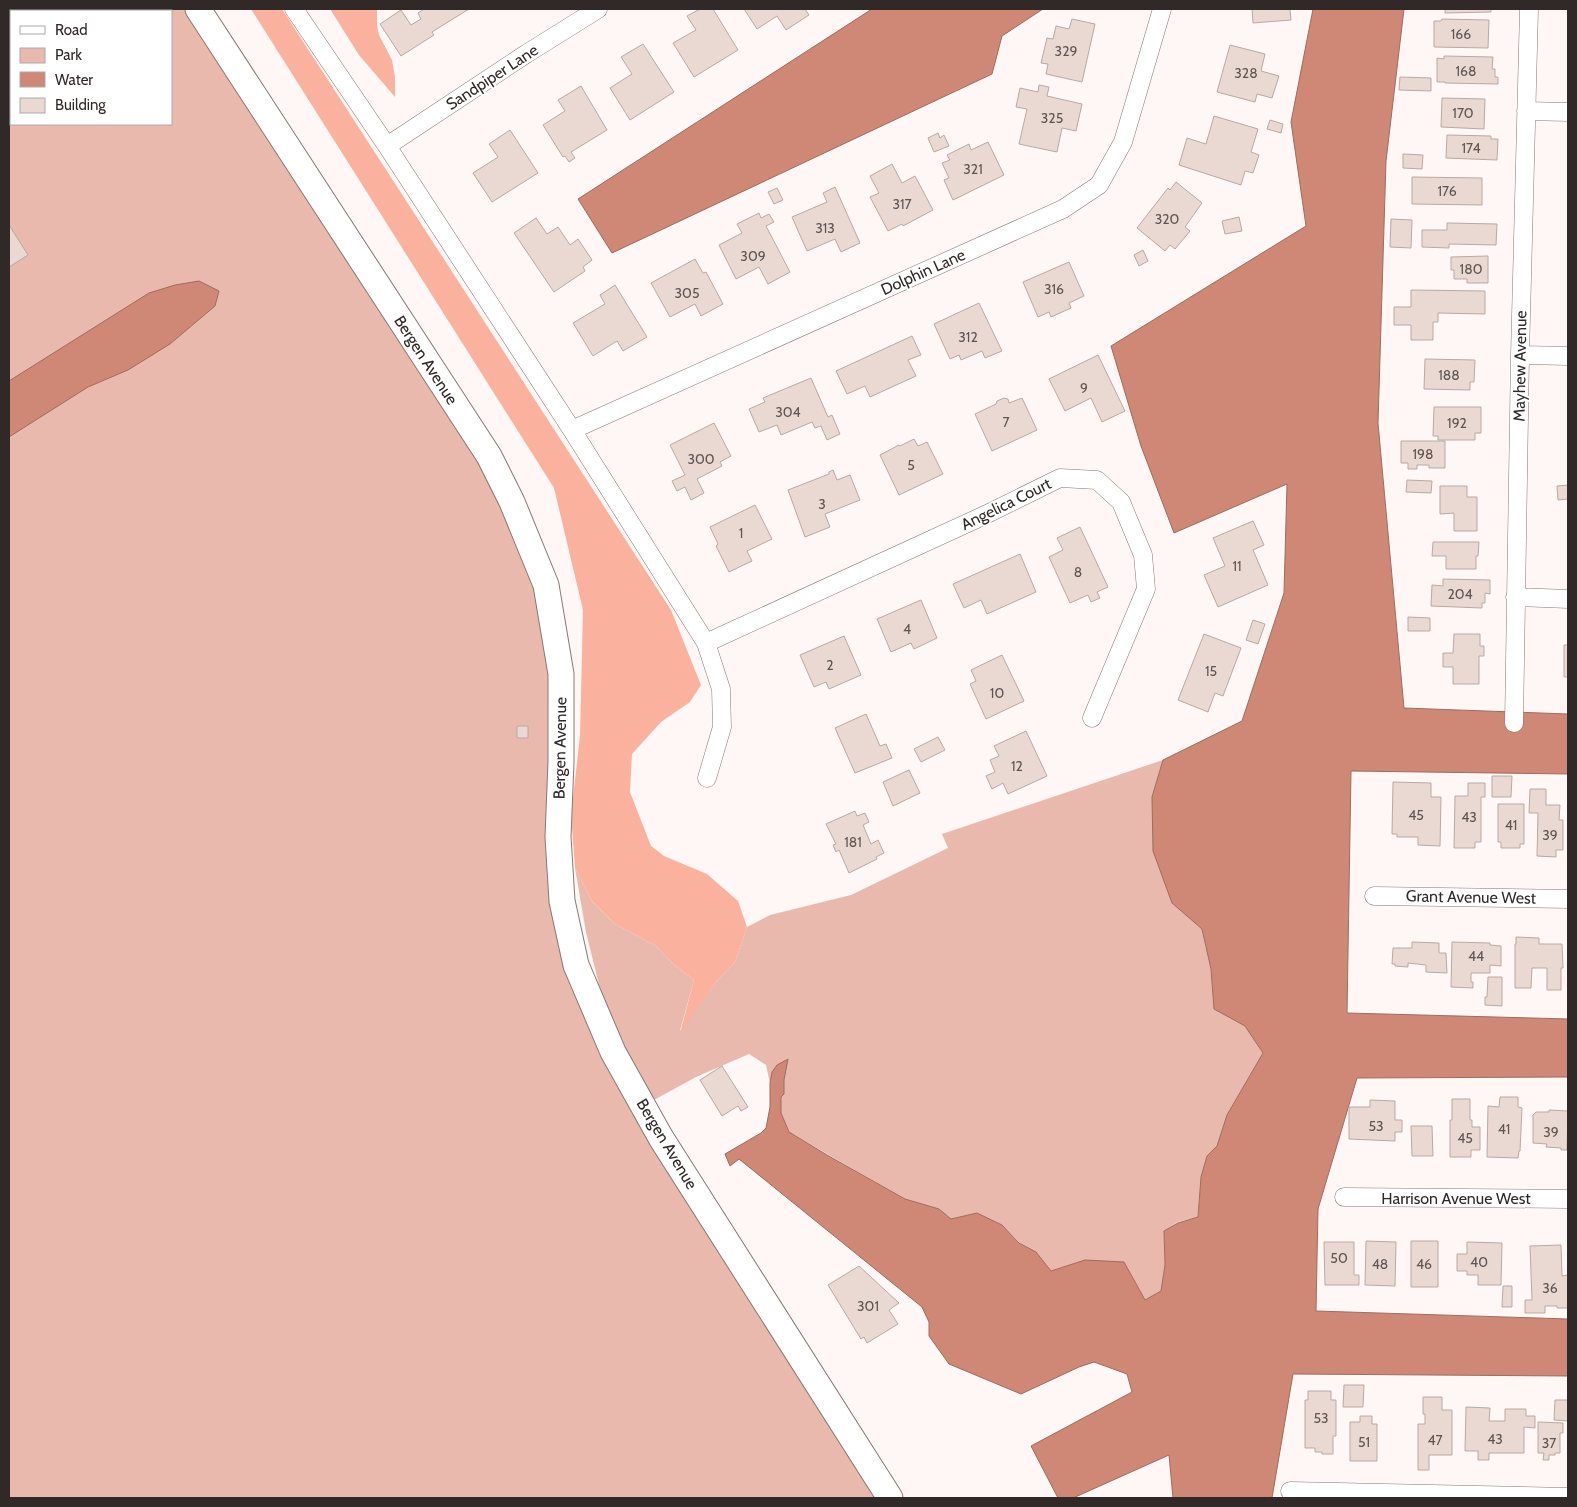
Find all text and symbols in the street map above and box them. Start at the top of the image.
legend [10,10,172,125]
text: Road [55,21,88,39]
house number: 166 [1451,25,1471,43]
street label: Sandpiper Lane [442,40,542,114]
house number: 329 [1055,42,1077,60]
text: Park [55,46,82,64]
house number: 168 [1456,62,1477,80]
house number: 328 [1234,64,1258,82]
text: Water [55,71,93,89]
text: Building [55,96,106,114]
house number: 170 [1452,104,1474,122]
house number: 325 [1041,109,1063,127]
house number: 174 [1461,139,1481,157]
house number: 321 [963,160,983,178]
house number: 176 [1437,182,1457,200]
house number: 317 [892,195,912,213]
house number: 320 [1155,210,1180,228]
house number: 313 [815,219,835,237]
street label: Dolphin Lane [878,245,968,299]
house number: 309 [740,247,766,265]
house number: 180 [1460,260,1483,278]
house number: 316 [1044,280,1064,298]
house number: 305 [675,284,699,302]
street label: Mayhew Avenue [1510,310,1530,422]
street label: Bergen Avenue [390,312,462,408]
house number: 312 [958,328,978,346]
house number: 188 [1438,366,1460,384]
house number: 9 [1080,379,1088,397]
house number: 304 [775,403,801,421]
house number: 7 [1002,413,1010,431]
house number: 192 [1447,414,1467,432]
house number: 198 [1413,445,1434,463]
house number: 300 [687,450,715,468]
house number: 5 [907,456,915,474]
street label: Angelica Court [958,474,1055,534]
house number: 3 [818,495,826,513]
house number: 1 [739,524,743,542]
house number: 11 [1232,557,1242,575]
house number: 8 [1074,563,1082,581]
house number: 204 [1447,585,1473,603]
house number: 4 [903,620,911,638]
house number: 2 [826,656,834,674]
house number: 15 [1205,662,1217,680]
house number: 10 [990,684,1004,702]
street label: Bergen Avenue [550,697,570,799]
house number: 12 [1011,757,1023,775]
house number: 45 [1408,806,1424,824]
house number: 43 [1461,808,1477,826]
house number: 41 [1505,816,1517,834]
house number: 39 [1542,826,1558,844]
house number: 181 [844,833,862,851]
street label: Grant Avenue West [1406,886,1537,908]
house number: 44 [1468,947,1484,965]
street label: Bergen Avenue [633,1095,701,1193]
house number: 53 [1368,1117,1384,1135]
house number: 41 [1498,1120,1510,1138]
house number: 39 [1543,1123,1559,1141]
house number: 45 [1457,1129,1473,1147]
street label: Harrison Avenue West [1381,1189,1531,1208]
house number: 50 [1330,1249,1348,1267]
house number: 40 [1470,1253,1488,1271]
house number: 48 [1372,1255,1388,1273]
house number: 46 [1416,1255,1432,1273]
house number: 36 [1542,1279,1558,1297]
house number: 301 [857,1297,879,1315]
house number: 53 [1313,1409,1329,1427]
house number: 43 [1487,1430,1503,1448]
house number: 47 [1427,1431,1443,1449]
house number: 51 [1358,1433,1370,1451]
house number: 37 [1542,1434,1556,1452]

